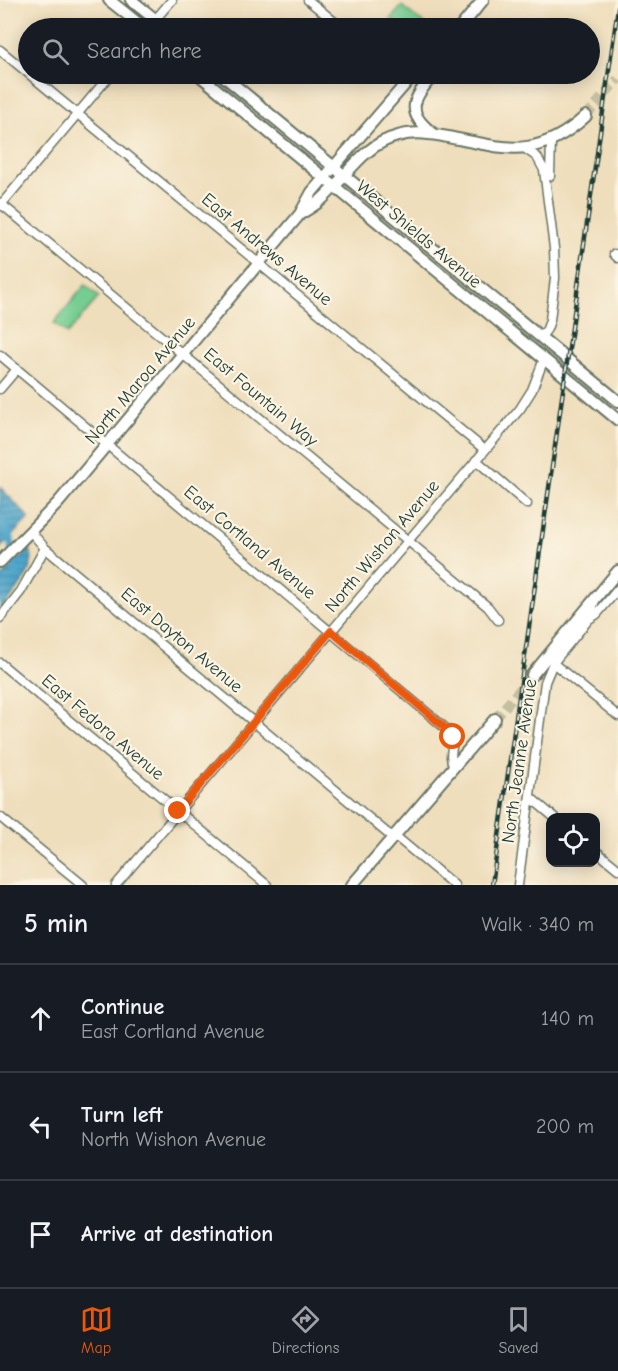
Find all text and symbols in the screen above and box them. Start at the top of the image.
search box [18,18,600,84]
icon: search [39,35,72,68]
text: Search here [87,38,202,64]
street label: West Shields Avenue [352,176,485,293]
street label: East Andrews Avenue [197,189,336,310]
street label: North Maroa Avenue [81,312,200,448]
street label: East Fountain Way [199,344,323,452]
street label: North Wishon Avenue [321,476,444,617]
street label: East Cortland Avenue [180,481,320,604]
street label: East Dayton Avenue [117,583,247,697]
street label: East Fedora Avenue [37,670,168,785]
street label: North Jeanne Avenue [498,678,541,845]
route start [439,723,465,749]
route end [164,797,190,823]
map controls [546,813,600,867]
button: locate [546,813,600,867]
text: 5 min [24,909,88,939]
text: Walk · 340 m [482,913,594,936]
text: Continue [81,994,164,1020]
icon: ahead [24,1002,57,1035]
text: 140 m [541,1007,594,1030]
text: East Cortland Avenue [81,1020,265,1043]
text: Turn left [81,1102,163,1128]
icon: left [24,1110,57,1143]
text: 200 m [536,1115,594,1138]
text: North Wishon Avenue [81,1128,266,1151]
icon: arrive [24,1218,57,1251]
text: Arrive at destination [81,1221,273,1247]
tab: Map [80,1303,113,1357]
tab: Directions [272,1303,339,1357]
tab: Saved [498,1303,538,1357]

